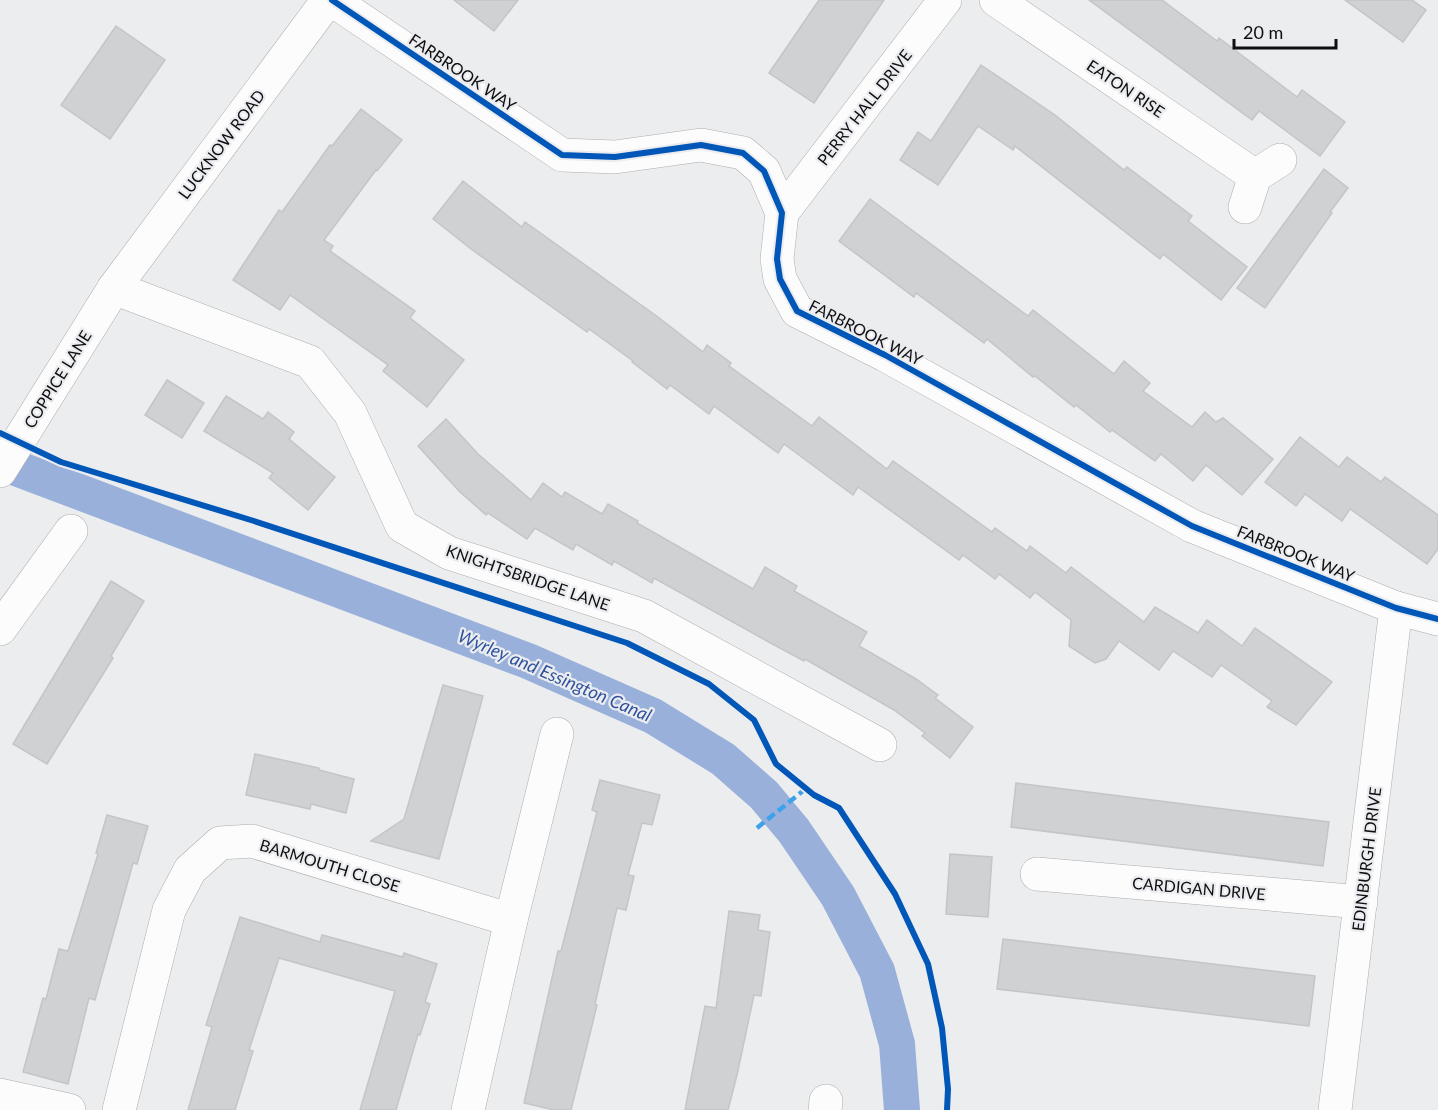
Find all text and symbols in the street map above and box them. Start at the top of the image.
scale bar [1234,12,1336,50]
text: 20 m [1243,21,1283,43]
street label: FARBROOK WAY [406,29,520,115]
street label: PERRY HALL DRIVE [813,45,915,169]
street label: EATON RISE [1084,55,1168,121]
street label: LUCKNOW ROAD [174,86,268,202]
street label: FARBROOK WAY [806,295,926,369]
street label: COPPICE LANE [19,327,95,431]
street label: FARBROOK WAY [1235,521,1357,585]
street label: KNIGHTSBRIDGE LANE [444,540,612,614]
water label: Wyrley and Essington Canal [455,624,655,726]
street label: EDINBURGH DRIVE [1348,786,1384,932]
street label: BARMOUTH CLOSE [258,835,402,895]
street label: CARDIGAN DRIVE [1132,873,1266,903]

